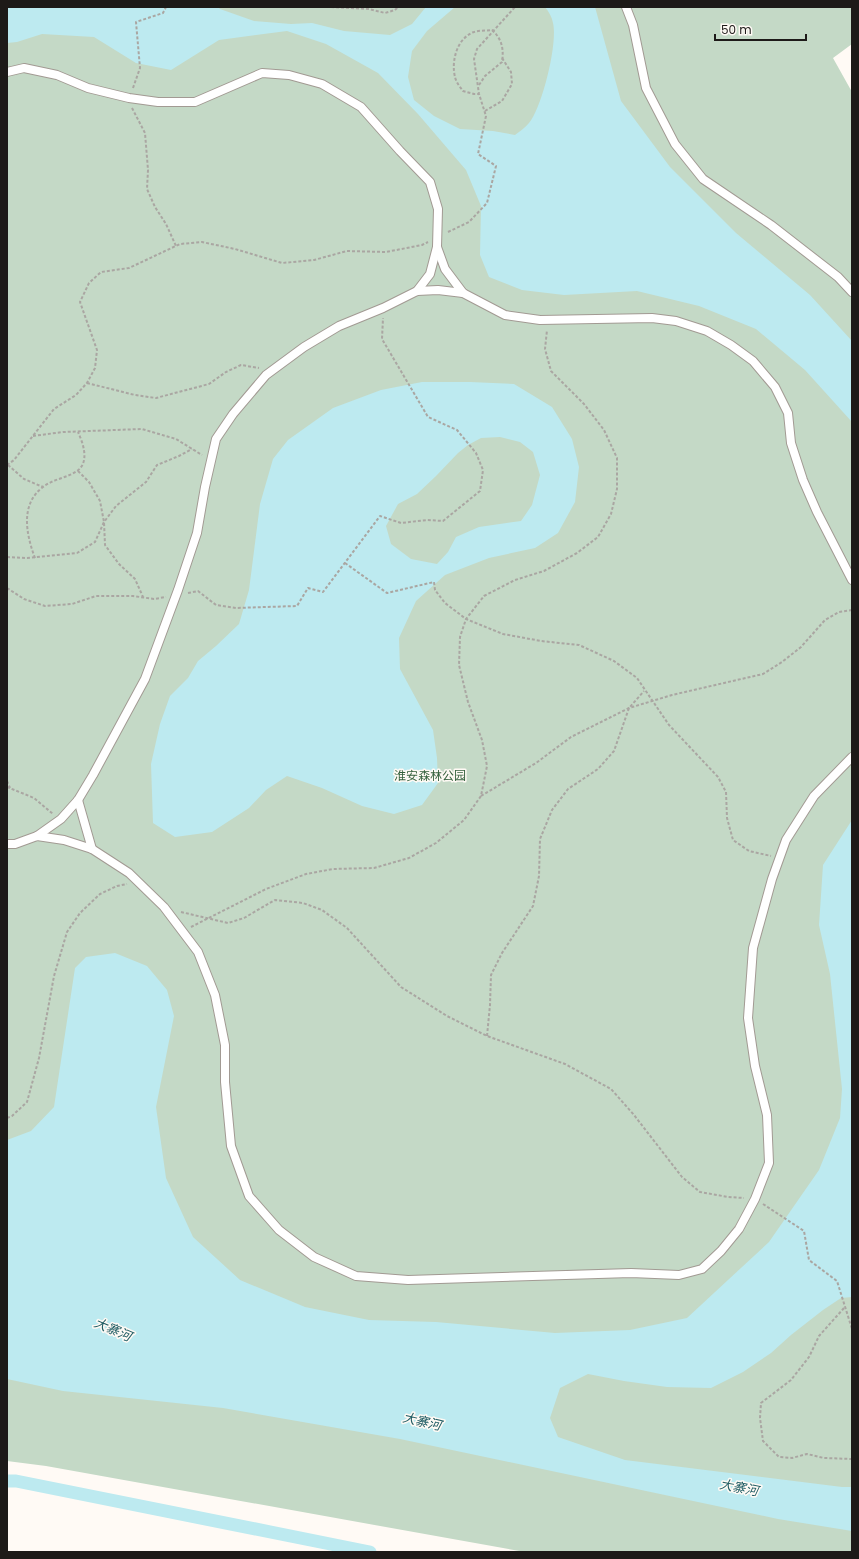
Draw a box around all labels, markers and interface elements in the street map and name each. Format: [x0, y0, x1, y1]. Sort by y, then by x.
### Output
scale bar [715, 16, 806, 42]
text: 50 m [721, 21, 752, 38]
park label: 淮安森林公园 [394, 767, 466, 784]
water label: 大寨河 [91, 1313, 137, 1347]
water label: 大寨河 [401, 1408, 446, 1436]
water label: 大寨河 [718, 1474, 763, 1501]

